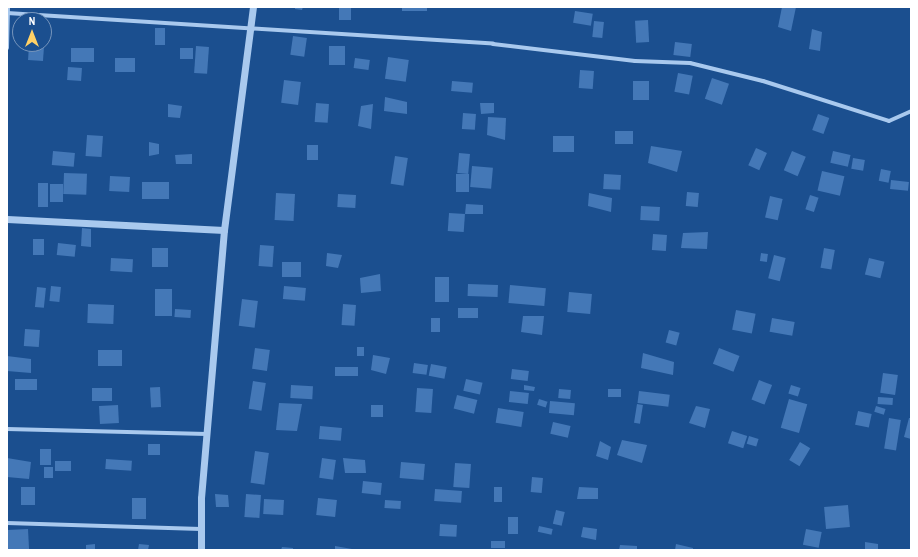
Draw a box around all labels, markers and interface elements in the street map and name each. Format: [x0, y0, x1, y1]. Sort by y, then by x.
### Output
north arrow [12, 12, 52, 52]
text: N [29, 14, 35, 28]

